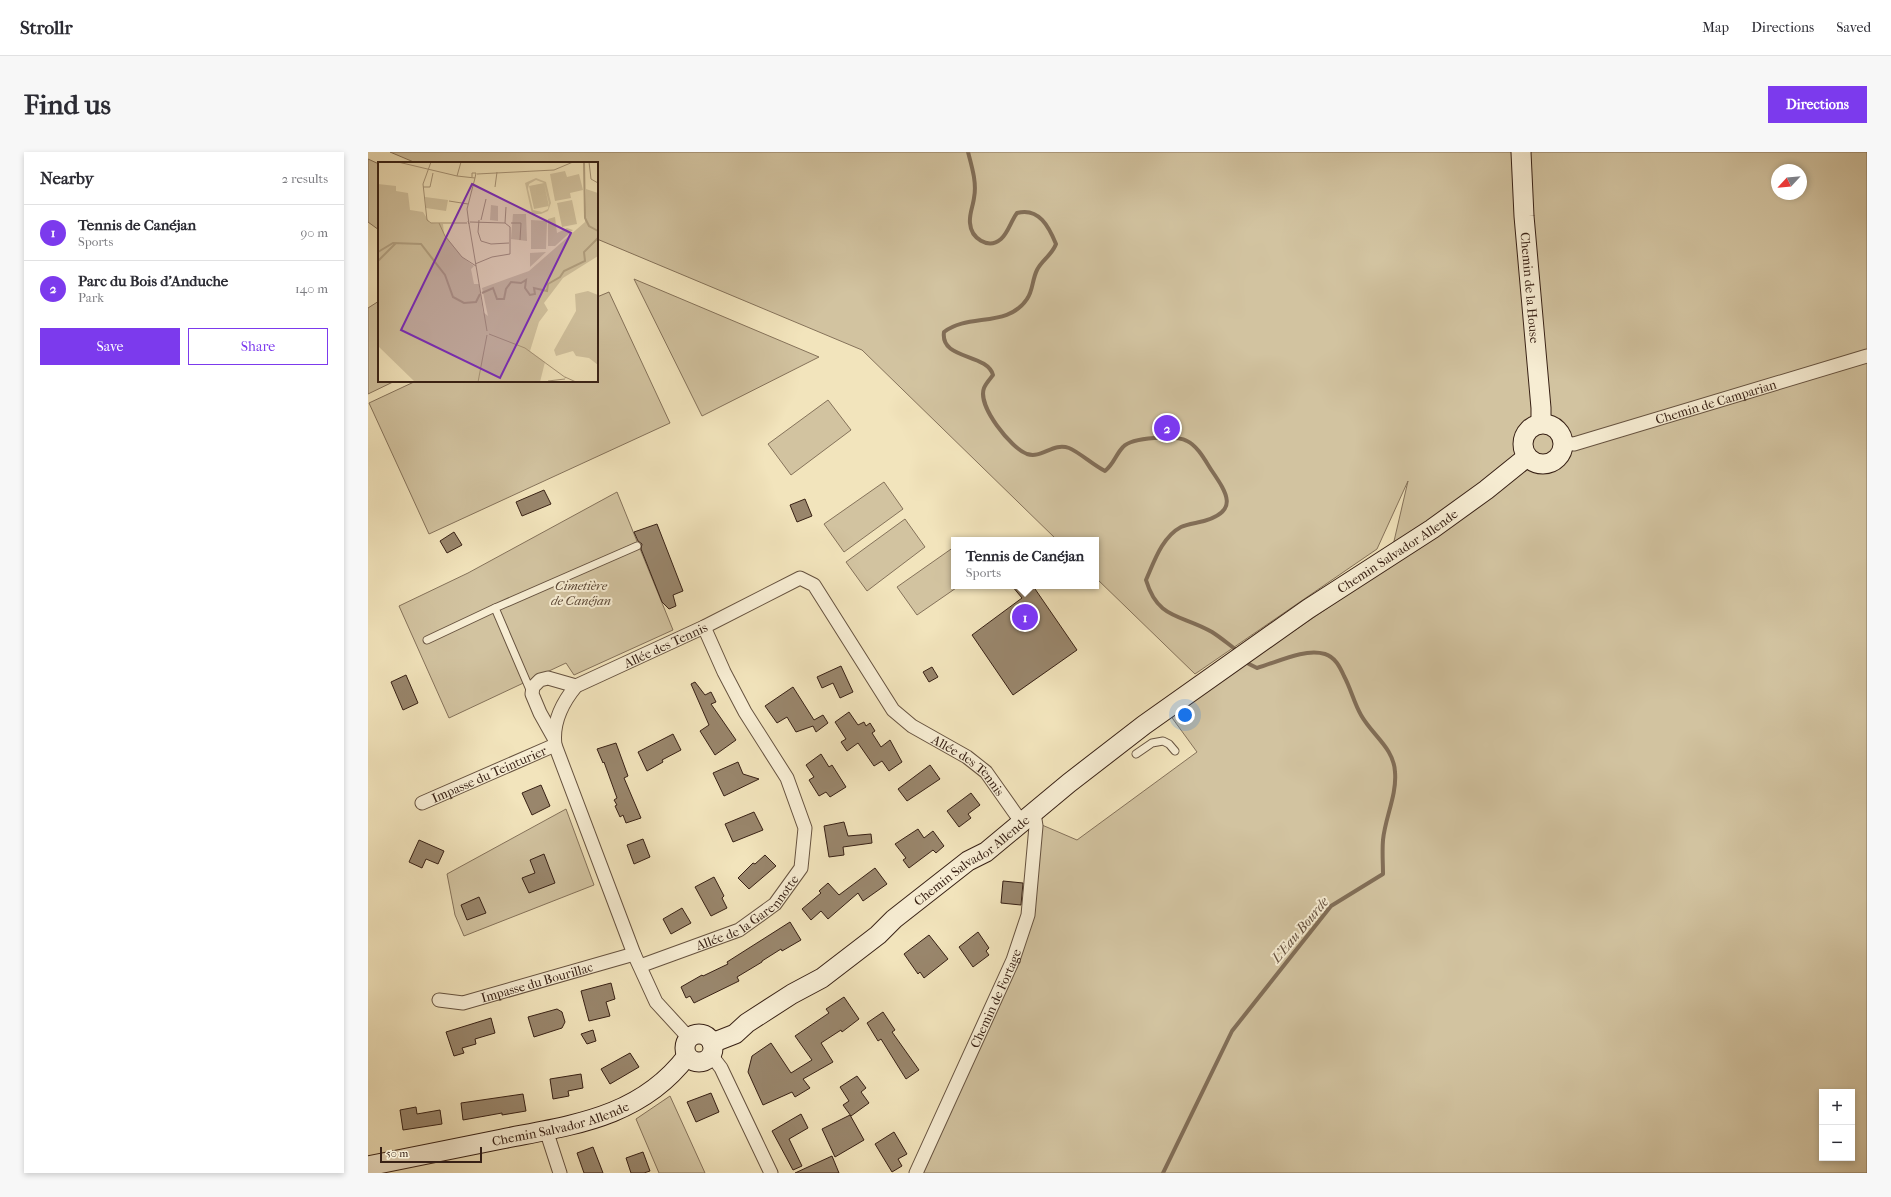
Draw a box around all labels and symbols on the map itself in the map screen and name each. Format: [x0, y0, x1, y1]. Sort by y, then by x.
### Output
inset map [378, 162, 598, 382]
north arrow [1771, 164, 1807, 200]
street label: Chemin de la House [1518, 232, 1543, 344]
street label: Chemin de Camparian [1653, 376, 1778, 427]
pin: 2 [1154, 413, 1180, 443]
street label: Chemin Salvador Allende [1334, 505, 1461, 596]
park label: Cimetière de Canéjan [551, 578, 611, 608]
pin: 1 [1012, 602, 1038, 632]
street label: Allée des Tennis [620, 619, 710, 671]
your location [1175, 705, 1195, 725]
street label: Allée des Tennis [929, 731, 1008, 799]
street label: Impasse du Teinturier [429, 742, 549, 805]
street label: Chemin Salvador Allende [910, 812, 1032, 908]
street label: Allée de la Garennotte [693, 871, 802, 953]
water label: L'Eau Bourde [1267, 894, 1333, 967]
street label: Chemin de Fortage [967, 946, 1024, 1050]
street label: Impasse du Bourillac [479, 959, 595, 1005]
street label: Chemin Salvador Allende [490, 1098, 632, 1148]
scale bar [380, 1145, 482, 1164]

